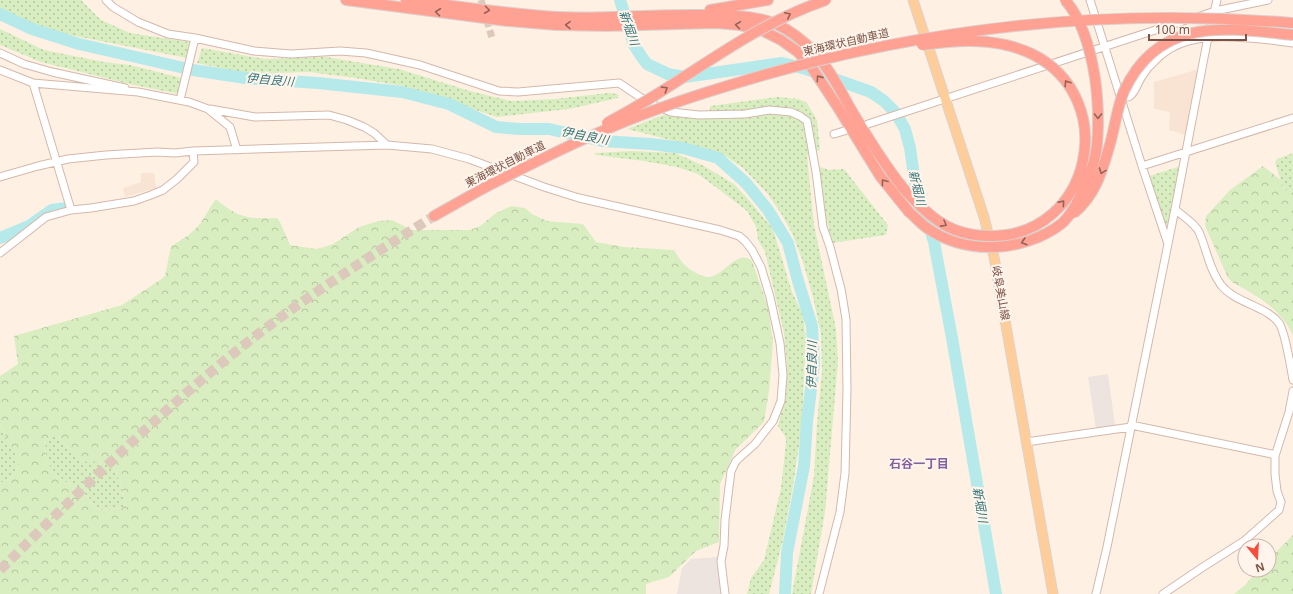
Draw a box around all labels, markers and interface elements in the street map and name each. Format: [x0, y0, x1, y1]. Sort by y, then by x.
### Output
one-way arrow [484, 5, 490, 14]
one-way arrow [435, 8, 441, 17]
water label: 新堀川 [616, 8, 644, 50]
one-way arrow [784, 12, 791, 20]
scale bar [1149, 16, 1246, 42]
one-way arrow [565, 21, 571, 29]
one-way arrow [735, 21, 741, 30]
text: 100 m [1155, 21, 1190, 38]
street label: 東海環状自動車道 [801, 24, 890, 59]
water label: 伊自良川 [245, 69, 297, 90]
one-way arrow [817, 76, 824, 83]
one-way arrow [1065, 81, 1072, 88]
one-way arrow [661, 87, 668, 94]
one-way arrow [1094, 113, 1102, 119]
water label: 伊自良川 [560, 123, 612, 149]
street label: 東海環状自動車道 [462, 137, 547, 190]
one-way arrow [1099, 167, 1107, 174]
water label: 新堀川 [905, 168, 931, 209]
one-way arrow [882, 179, 889, 186]
one-way arrow [1057, 201, 1064, 208]
one-way arrow [940, 219, 947, 226]
one-way arrow [1020, 237, 1027, 246]
street label: 岐阜美山線 [989, 265, 1014, 321]
water label: 伊自良川 [803, 339, 820, 389]
district label: 石谷一丁目 [889, 455, 949, 472]
water label: 新堀川 [969, 486, 992, 526]
north arrow [1237, 538, 1277, 578]
text: N [1254, 559, 1267, 577]

